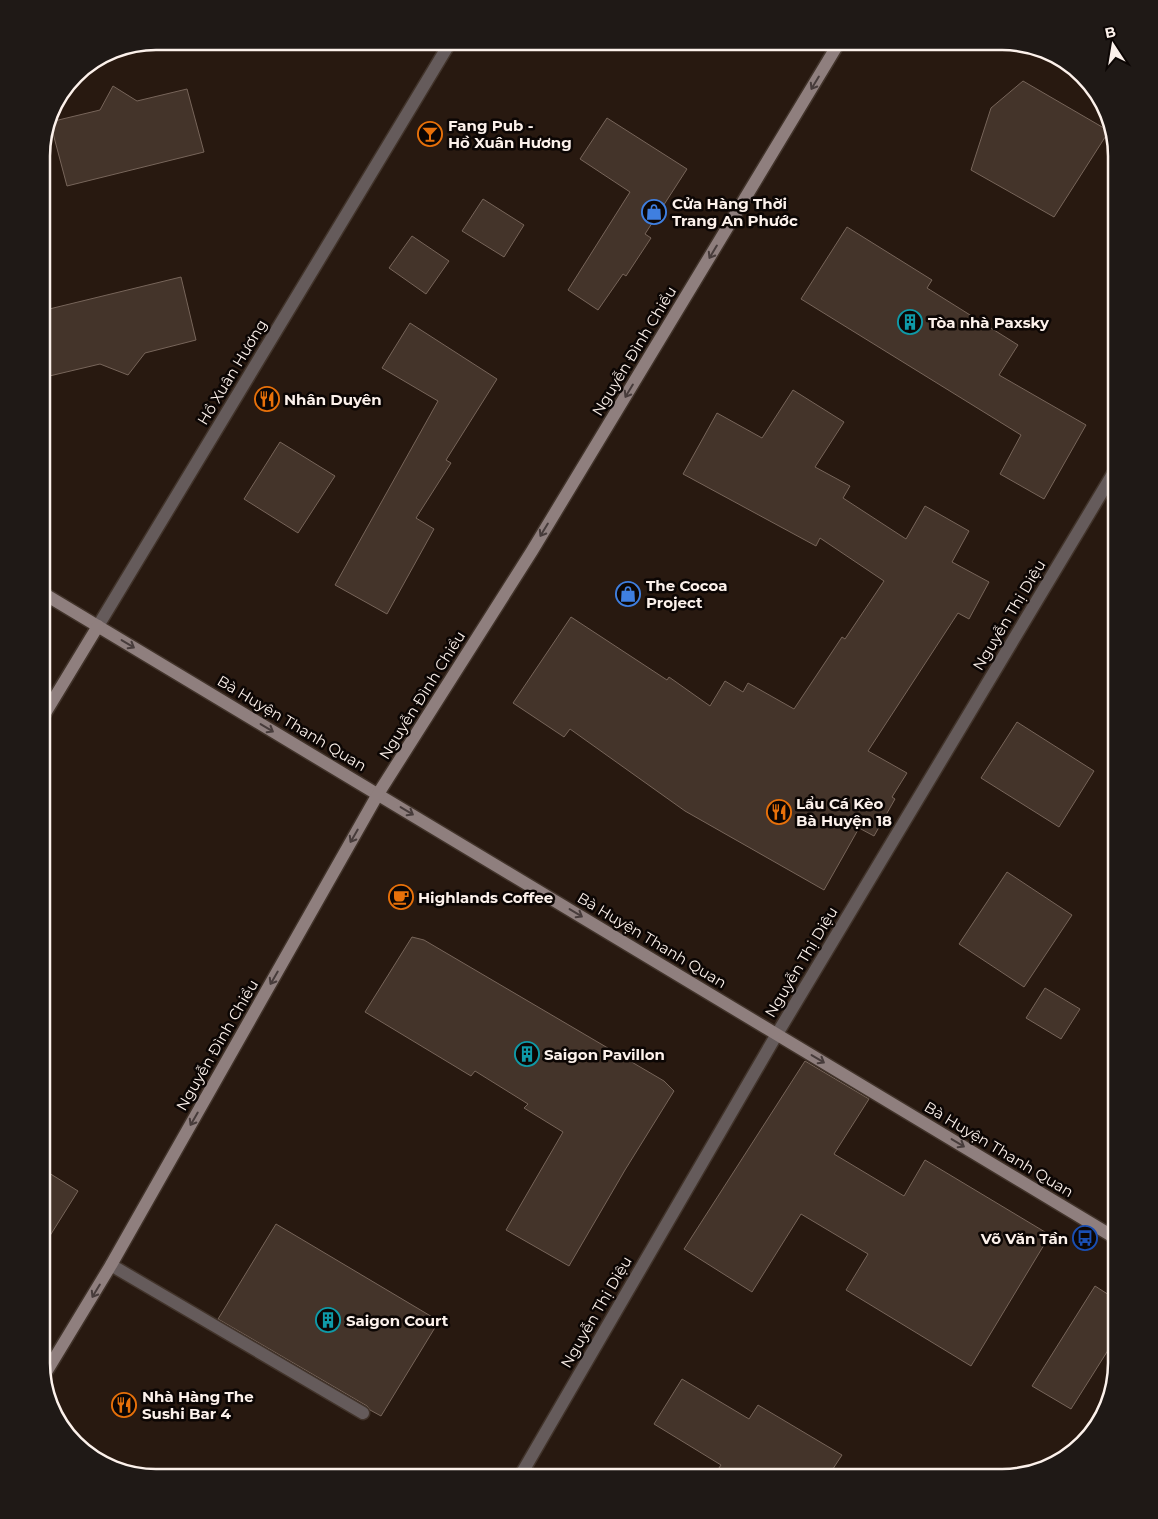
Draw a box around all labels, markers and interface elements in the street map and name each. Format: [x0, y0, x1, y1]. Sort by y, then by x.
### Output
north arrow [1088, 20, 1138, 70]
text: B [1103, 22, 1118, 42]
one-way arrow [809, 76, 819, 90]
place label: Fang Pub - Hồ Xuân Hương [448, 116, 572, 152]
bar icon: Fang Pub - Hồ Xuân Hương [417, 121, 443, 147]
place label: Cửa Hàng Thời Trang An Phước [672, 194, 798, 230]
shop icon: Cửa Hàng Thời Trang An Phước [641, 199, 667, 225]
one-way arrow [707, 245, 717, 259]
street label: Nguyễn Đình Chiểu [588, 283, 680, 419]
building icon: Tòa nhà Paxsky [897, 309, 923, 335]
place label: Tòa nhà Paxsky [928, 313, 1050, 332]
street label: Hồ Xuân Hương [193, 316, 271, 428]
one-way arrow [623, 384, 633, 398]
restaurant icon: Nhân Duyên [254, 386, 280, 412]
place label: Nhân Duyên [284, 390, 382, 409]
one-way arrow [539, 523, 549, 537]
street label: Nguyễn Thị Diệu [968, 556, 1050, 674]
place label: The Cocoa Project [646, 576, 728, 612]
shop icon: The Cocoa Project [615, 581, 641, 607]
street label: Nguyễn Đình Chiểu [375, 627, 469, 763]
one-way arrow [121, 639, 135, 649]
street label: Bà Huyện Thanh Quan [214, 671, 370, 775]
one-way arrow [260, 723, 274, 733]
place label: Lẩu Cá Kèo Bà Huyện 18 [796, 794, 892, 830]
restaurant icon: Lẩu Cá Kèo Bà Huyện 18 [766, 799, 792, 825]
one-way arrow [399, 807, 413, 817]
one-way arrow [349, 829, 359, 844]
cafe icon: Highlands Coffee [388, 884, 414, 910]
place label: Highlands Coffee [418, 888, 553, 907]
street label: Bà Huyện Thanh Quan [574, 888, 730, 992]
street label: Nguyễn Thị Diệu [760, 903, 842, 1021]
one-way arrow [568, 909, 582, 919]
one-way arrow [269, 970, 279, 985]
street label: Nguyễn Đình Chiểu [172, 976, 262, 1114]
building icon: Saigon Pavillon [514, 1041, 540, 1067]
place label: Saigon Pavillon [544, 1045, 665, 1064]
one-way arrow [811, 1055, 825, 1065]
street label: Bà Huyện Thanh Quan [921, 1097, 1077, 1201]
one-way arrow [189, 1112, 199, 1127]
one-way arrow [950, 1138, 964, 1148]
bus stop icon: Võ Văn Tần [1072, 1225, 1098, 1251]
place label: Võ Văn Tần [980, 1229, 1068, 1248]
street label: Nguyễn Thị Diệu [556, 1253, 636, 1371]
one-way arrow [90, 1283, 100, 1297]
building icon: Saigon Court [315, 1307, 341, 1333]
place label: Saigon Court [346, 1311, 449, 1330]
place label: Nhà Hàng The Sushi Bar 4 [142, 1387, 254, 1423]
restaurant icon: Nhà Hàng The Sushi Bar 4 [111, 1392, 137, 1418]

